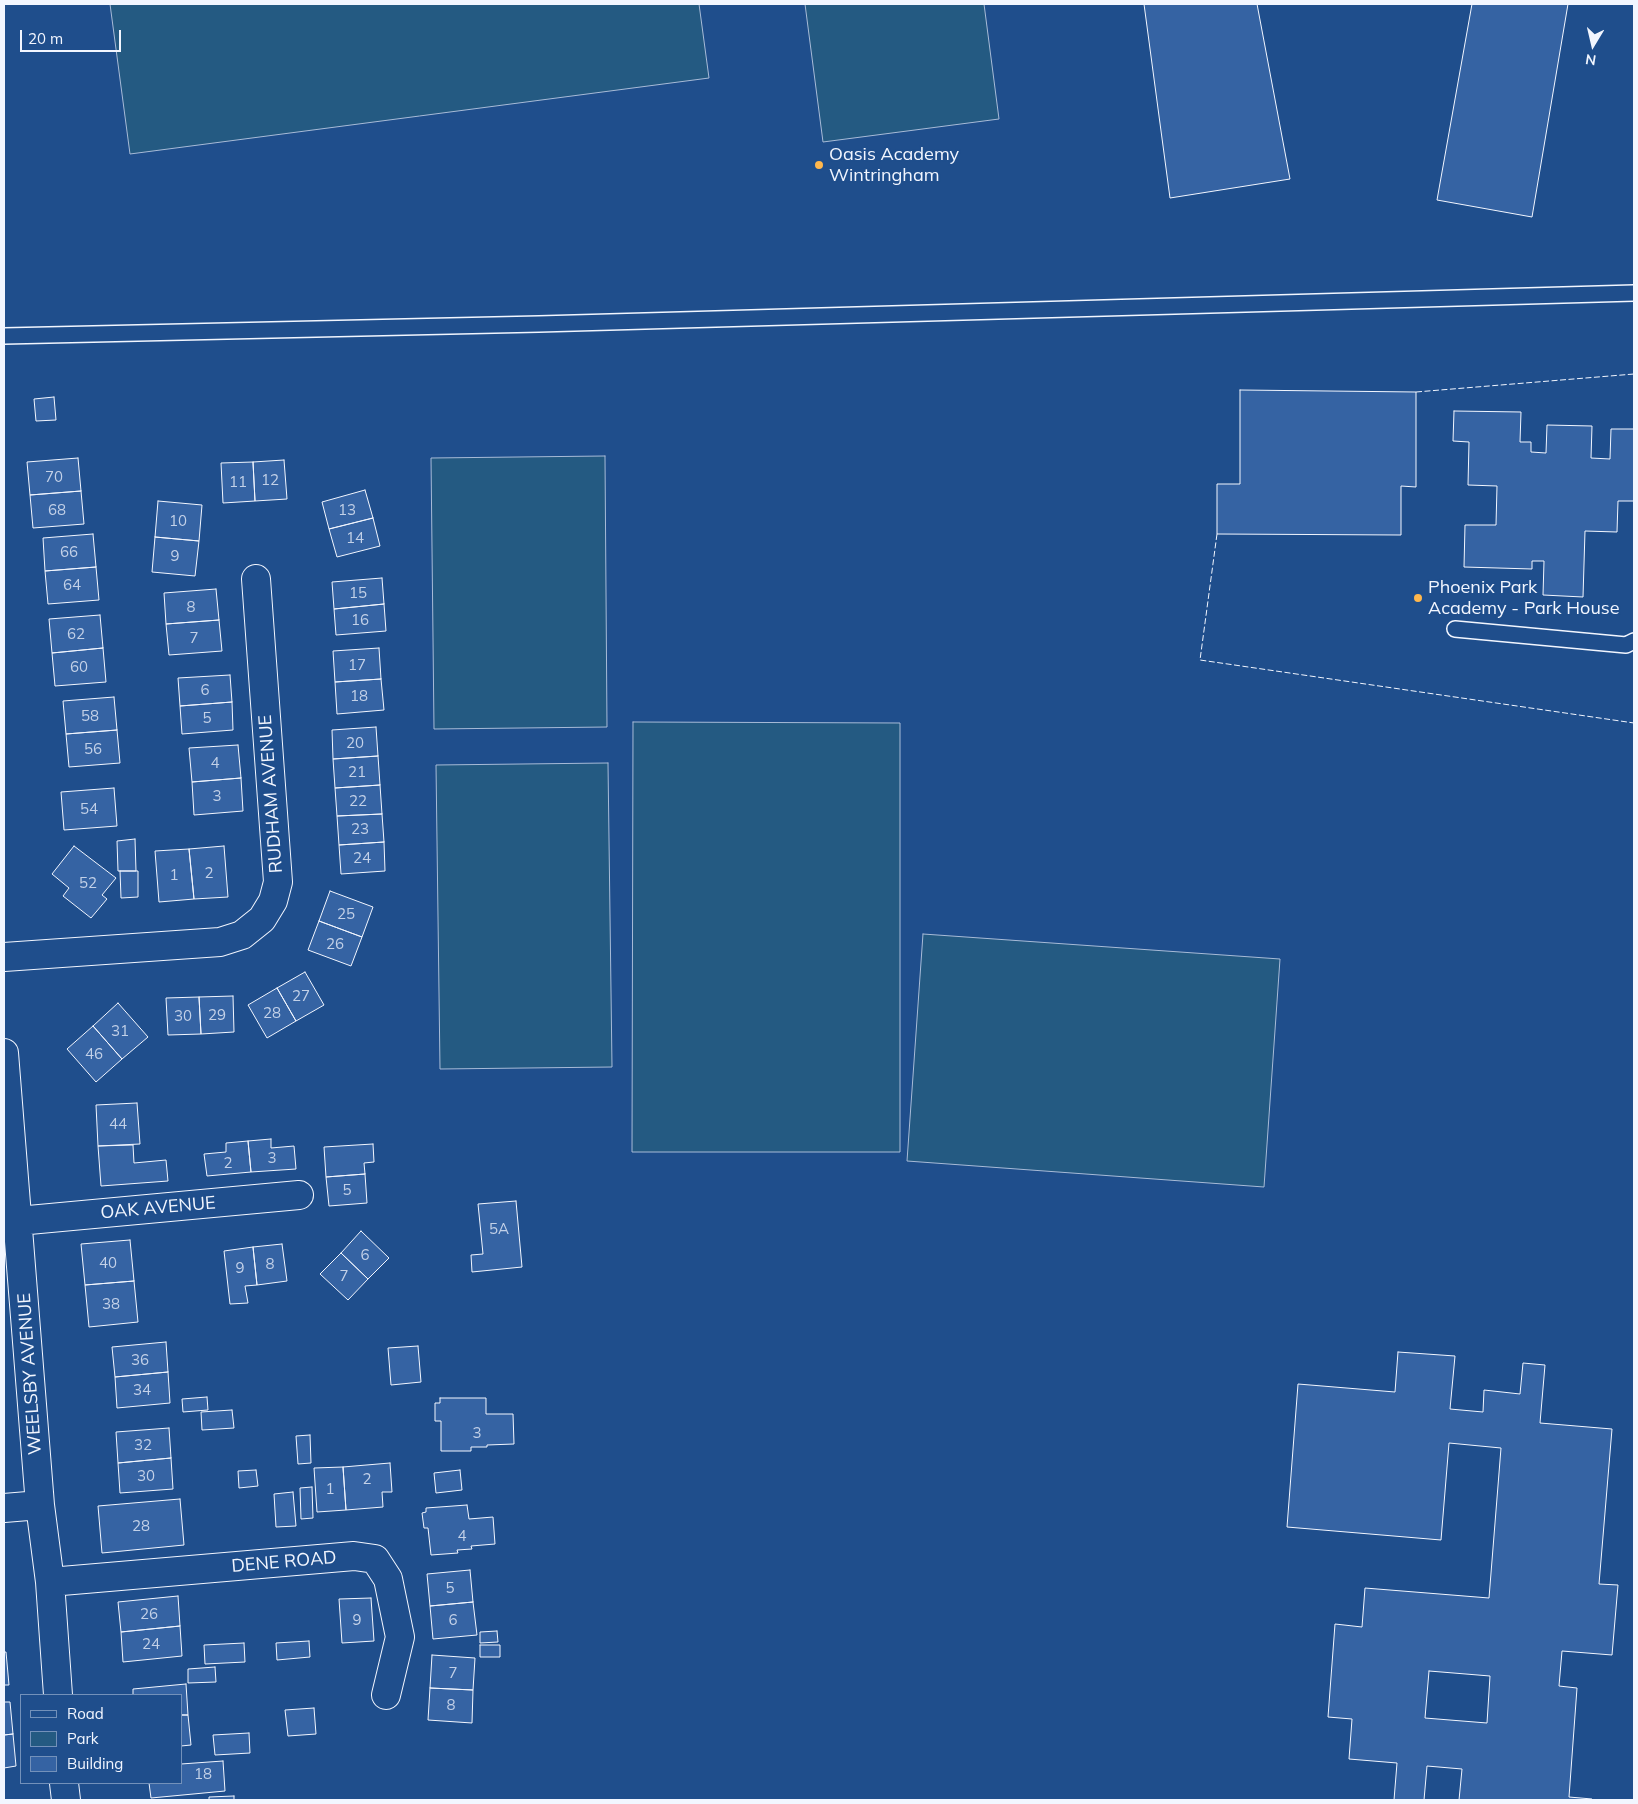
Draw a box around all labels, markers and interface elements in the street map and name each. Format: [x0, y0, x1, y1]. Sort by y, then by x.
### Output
scale bar [22, 20, 124, 52]
north arrow [1568, 20, 1618, 70]
text: 20 m [28, 29, 63, 48]
text: N [1584, 50, 1597, 70]
place label: Oasis Academy Wintringham [829, 144, 959, 186]
marker: Oasis Academy Wintringham [813, 159, 825, 171]
house number: 70 [45, 468, 63, 486]
house number: 12 [261, 471, 279, 489]
house number: 11 [229, 473, 247, 491]
house number: 68 [48, 501, 66, 519]
house number: 13 [338, 501, 356, 519]
house number: 10 [169, 512, 187, 530]
house number: 14 [346, 529, 364, 547]
house number: 66 [60, 543, 78, 561]
house number: 9 [171, 547, 179, 565]
house number: 64 [63, 576, 81, 594]
place label: Phoenix Park Academy - Park House [1428, 577, 1619, 620]
house number: 15 [349, 584, 367, 602]
marker: Phoenix Park Academy - Park House [1412, 592, 1424, 604]
house number: 8 [187, 598, 195, 616]
house number: 16 [351, 611, 369, 629]
house number: 62 [67, 625, 85, 643]
house number: 7 [190, 629, 198, 647]
house number: 17 [348, 656, 366, 674]
house number: 60 [70, 658, 88, 676]
house number: 6 [201, 681, 209, 699]
house number: 18 [350, 687, 368, 705]
house number: 58 [81, 707, 99, 725]
house number: 5 [203, 709, 211, 727]
street label: RUDHAM AVENUE [255, 714, 287, 874]
house number: 20 [346, 734, 364, 752]
house number: 56 [84, 740, 102, 758]
house number: 4 [211, 754, 219, 772]
house number: 21 [348, 763, 366, 781]
house number: 3 [213, 787, 221, 805]
house number: 22 [349, 792, 367, 810]
house number: 54 [80, 800, 98, 818]
house number: 23 [351, 820, 369, 838]
house number: 24 [353, 849, 371, 867]
house number: 2 [205, 864, 213, 882]
house number: 1 [170, 866, 178, 884]
house number: 52 [79, 874, 97, 892]
house number: 25 [337, 905, 355, 923]
house number: 26 [326, 935, 344, 953]
house number: 27 [292, 987, 310, 1005]
house number: 28 [263, 1004, 281, 1022]
house number: 29 [208, 1006, 226, 1024]
house number: 30 [174, 1007, 192, 1025]
house number: 31 [111, 1022, 129, 1040]
house number: 46 [85, 1045, 103, 1063]
house number: 44 [109, 1115, 127, 1133]
house number: 3 [268, 1149, 276, 1167]
house number: 2 [224, 1154, 232, 1172]
house number: 5 [343, 1181, 351, 1199]
street label: OAK AVENUE [99, 1192, 217, 1224]
house number: 5A [489, 1220, 509, 1238]
house number: 6 [361, 1246, 369, 1264]
house number: 40 [99, 1254, 117, 1272]
house number: 8 [266, 1255, 274, 1273]
house number: 9 [236, 1259, 244, 1277]
house number: 7 [340, 1267, 348, 1285]
street label: WEELSBY AVENUE [14, 1292, 46, 1456]
house number: 38 [102, 1295, 120, 1313]
house number: 36 [131, 1351, 149, 1369]
house number: 34 [133, 1381, 151, 1399]
house number: 3 [473, 1424, 481, 1442]
house number: 32 [134, 1436, 152, 1454]
house number: 30 [137, 1467, 155, 1485]
house number: 2 [363, 1470, 371, 1488]
house number: 1 [326, 1480, 334, 1498]
house number: 28 [132, 1517, 150, 1535]
house number: 4 [458, 1527, 466, 1545]
street label: DENE ROAD [231, 1547, 337, 1577]
house number: 5 [446, 1579, 454, 1597]
house number: 26 [140, 1605, 158, 1623]
house number: 9 [353, 1611, 361, 1629]
house number: 6 [449, 1611, 457, 1629]
house number: 24 [142, 1635, 160, 1653]
house number: 7 [449, 1664, 457, 1682]
legend [20, 1694, 182, 1784]
house number: 8 [447, 1696, 455, 1714]
text: Road [67, 1704, 104, 1723]
text: Park [67, 1729, 99, 1748]
text: Building [67, 1754, 123, 1773]
house number: 18 [194, 1765, 212, 1783]

